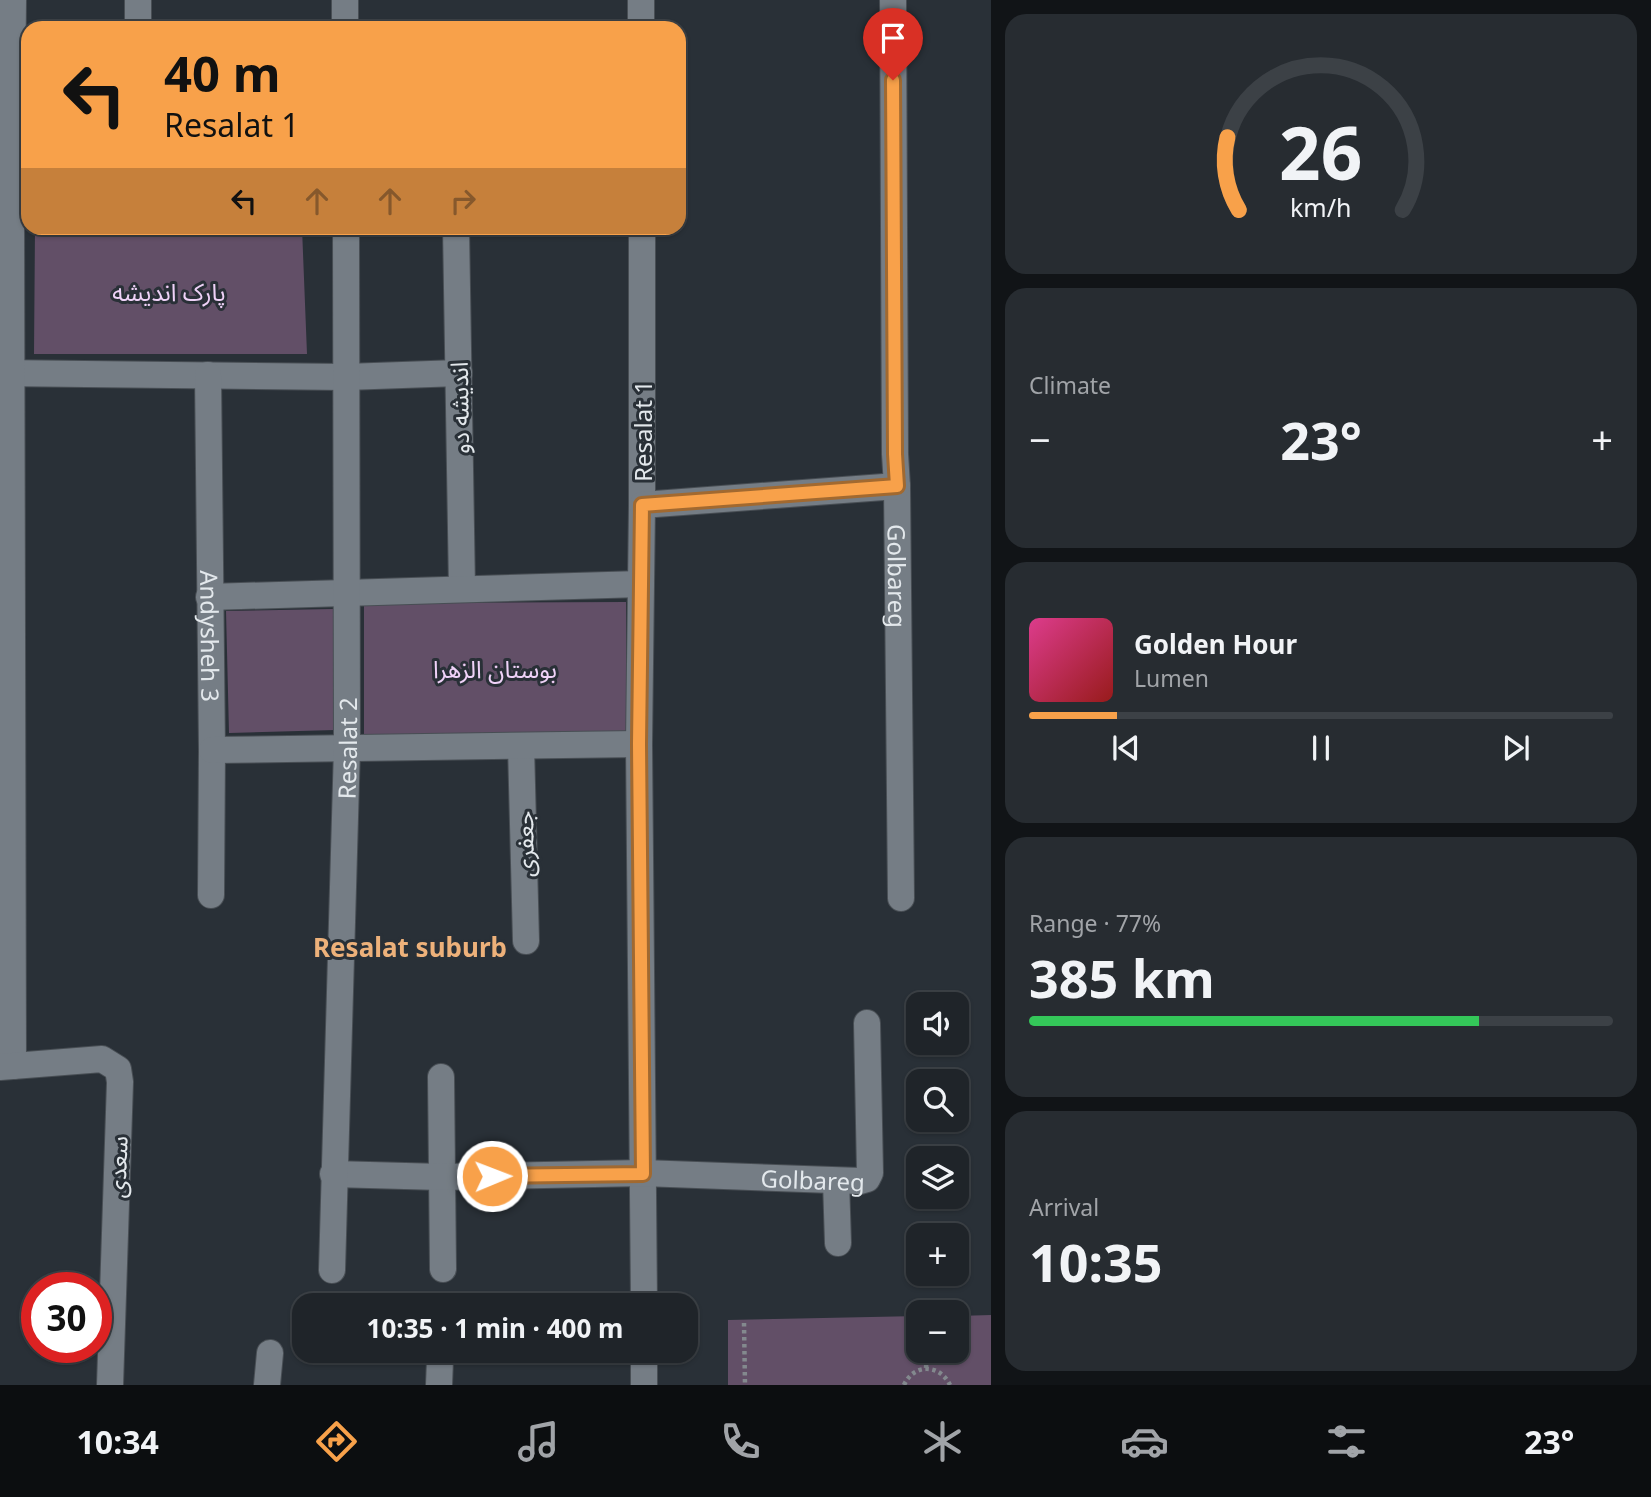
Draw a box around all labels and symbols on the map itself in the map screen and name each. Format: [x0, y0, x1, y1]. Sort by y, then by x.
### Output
pin [863, 8, 923, 80]
park label: پارک اندیشه [112, 275, 226, 308]
street label: اندیشه دو [442, 361, 476, 455]
street label: Resalat 1 [626, 380, 659, 482]
street label: Golbareg [881, 524, 915, 628]
street label: Andysheh 3 [194, 570, 228, 702]
park label: بوستان الزهرا [433, 652, 557, 685]
street label: Resalat 2 [329, 697, 364, 800]
street label: جعفری [507, 811, 541, 877]
district label: Resalat suburb [313, 929, 507, 965]
street label: سعدی [99, 1135, 135, 1199]
position arrow [455, 1139, 529, 1213]
street label: Golbareg [760, 1161, 865, 1198]
speed limit sign: 30 [21, 1272, 112, 1363]

